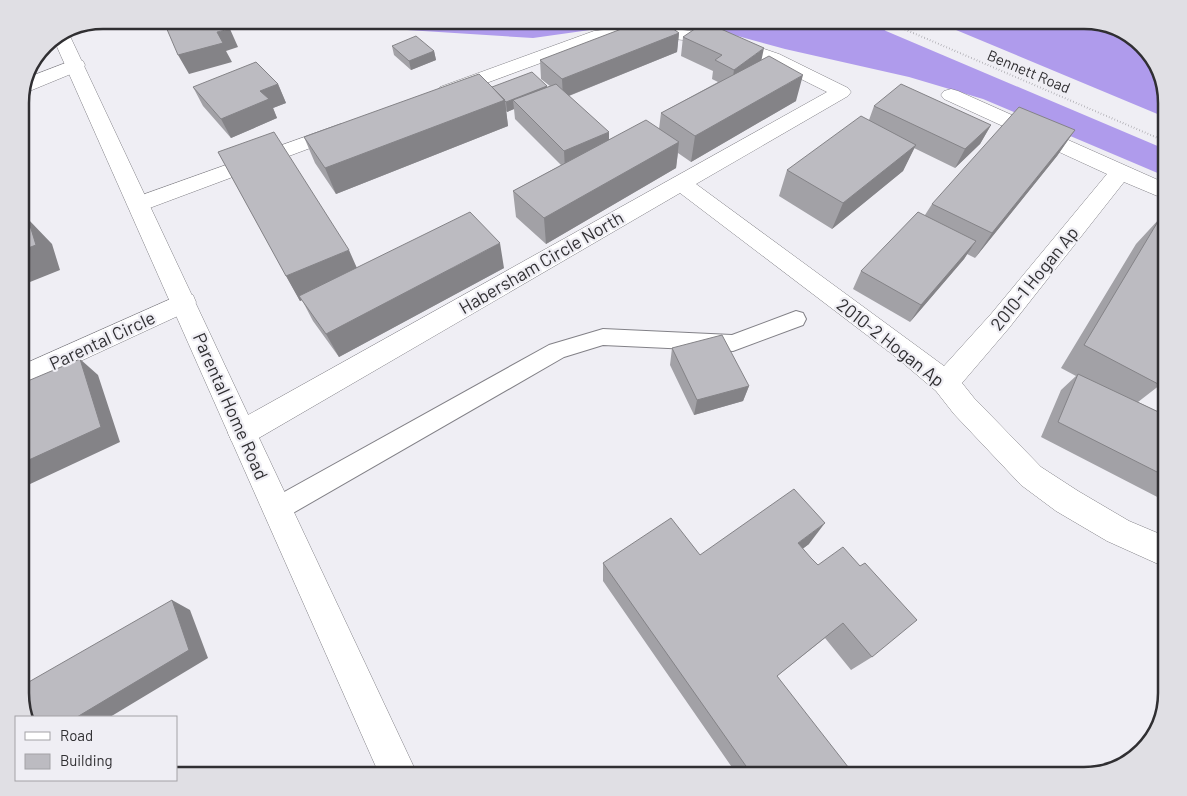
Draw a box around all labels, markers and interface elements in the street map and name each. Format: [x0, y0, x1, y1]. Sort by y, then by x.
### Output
street label: Bennett Road [985, 45, 1073, 97]
street label: Habersham Circle North [455, 206, 627, 318]
street label: 2010-1 Hogan Ap [985, 222, 1083, 334]
street label: 2010-2 Hogan Ap [833, 293, 949, 391]
street label: Parental Circle [46, 306, 158, 374]
street label: Parental Home Road [189, 329, 273, 483]
legend [15, 716, 178, 781]
text: Road [60, 726, 93, 744]
text: Building [60, 751, 113, 769]

